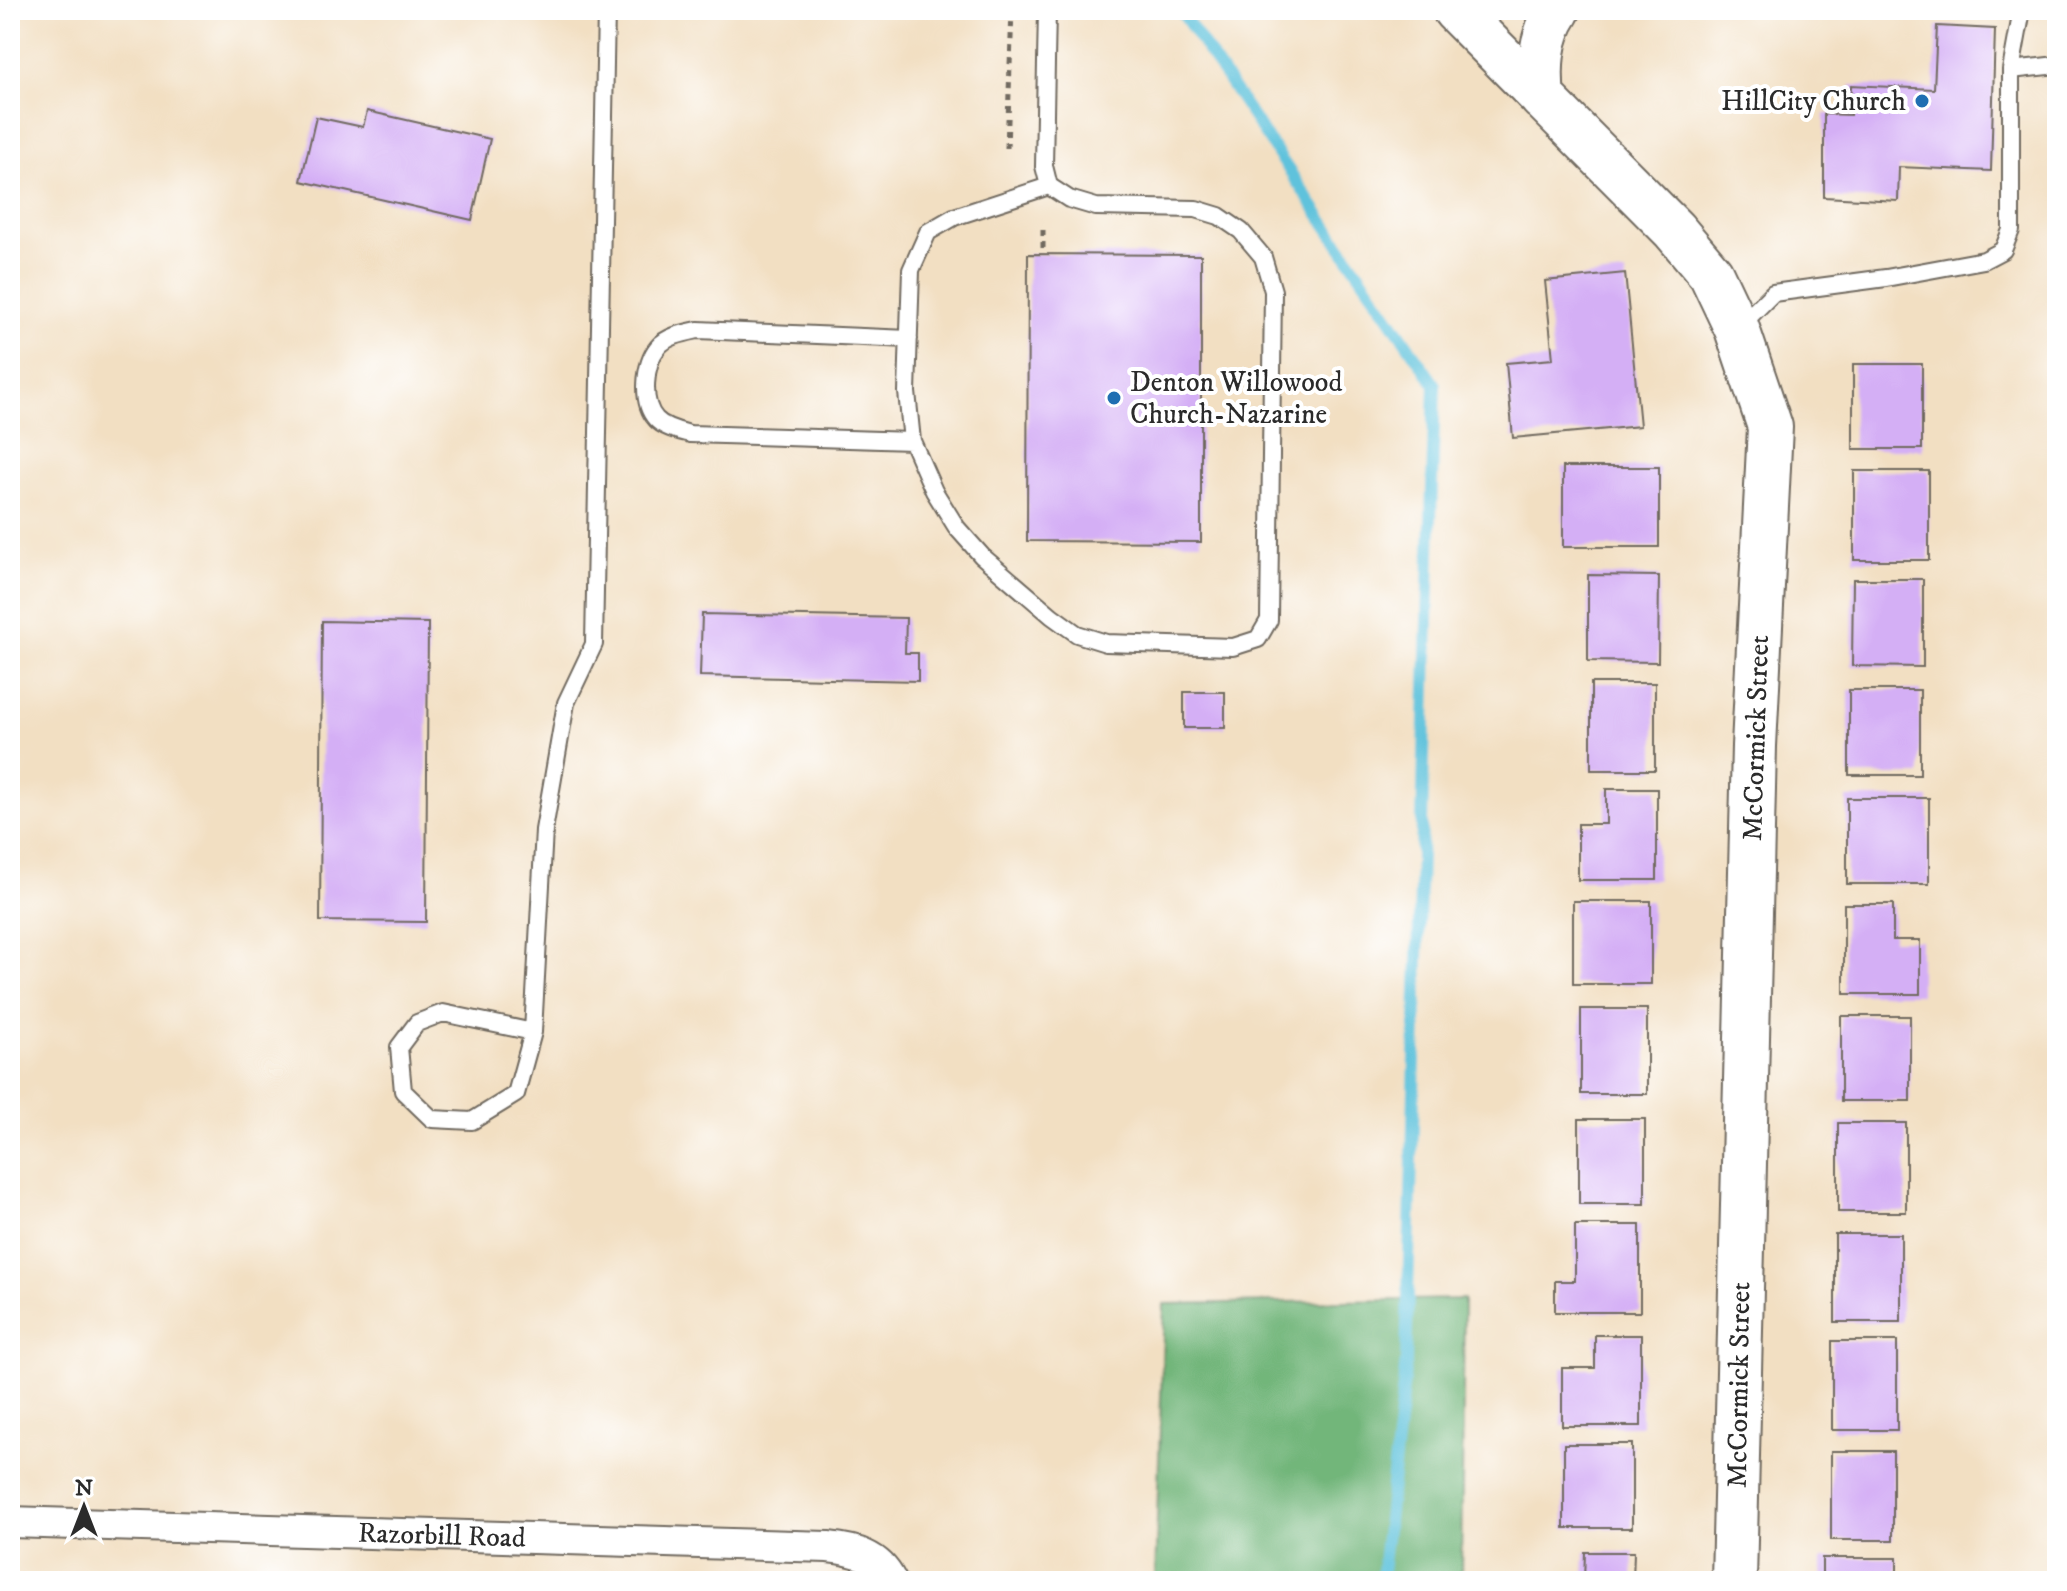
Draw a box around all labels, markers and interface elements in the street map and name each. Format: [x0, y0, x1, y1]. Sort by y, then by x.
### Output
place label: HillCity Church [1721, 84, 1906, 119]
marker: HillCity Church [1913, 92, 1931, 110]
place label: Denton Willowood Church-Nazarine [1130, 365, 1342, 432]
marker: Denton Willowood Church-Nazarine [1105, 389, 1123, 407]
street label: McCormick Street [1735, 634, 1777, 842]
street label: McCormick Street [1720, 1282, 1758, 1488]
north arrow [44, 1467, 124, 1547]
text: N [75, 1475, 93, 1502]
street label: Razorbill Road [357, 1515, 526, 1555]

